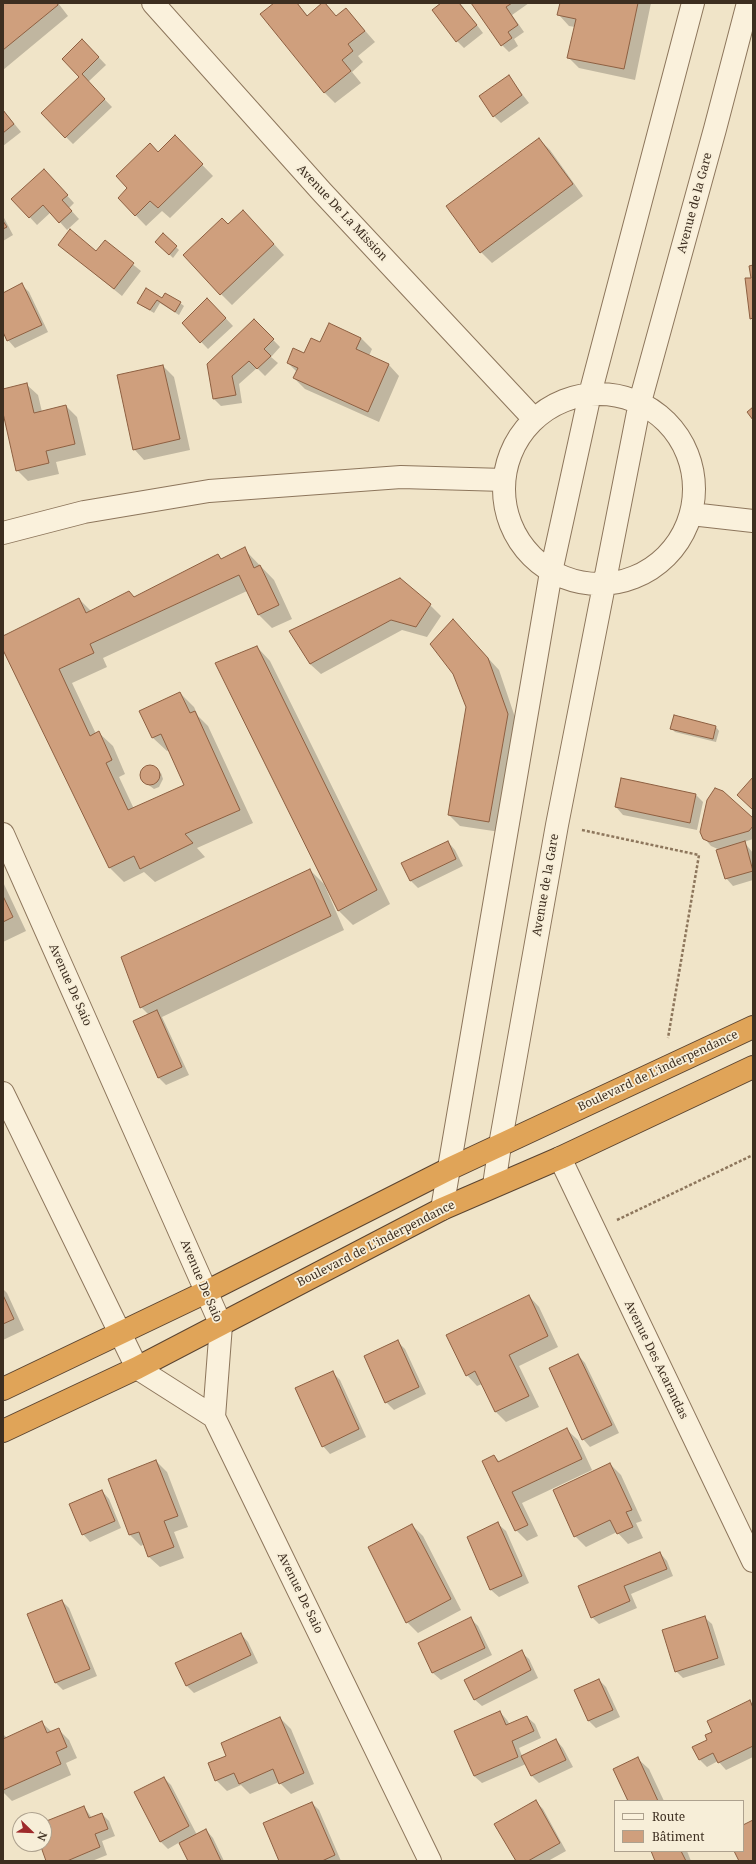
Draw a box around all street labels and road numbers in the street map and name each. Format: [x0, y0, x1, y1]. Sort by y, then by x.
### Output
street label: Avenue de la Gare [675, 151, 715, 255]
street label: Avenue De La Mission [294, 162, 390, 264]
street label: Avenue de la Gare [530, 833, 562, 937]
street label: Avenue De Saio [45, 942, 95, 1028]
street label: Boulevard de L'inderpendance [575, 1027, 741, 1115]
street label: Boulevard de L'inderpendance [295, 1198, 457, 1290]
street label: Avenue De Saio [177, 1238, 225, 1324]
street label: Avenue Des Acarandas [621, 1298, 691, 1422]
street label: Avenue De Saio [274, 1550, 326, 1636]

